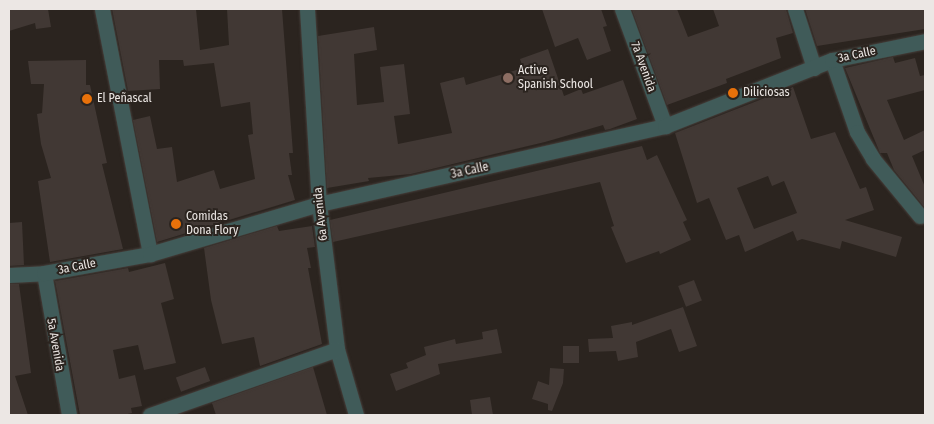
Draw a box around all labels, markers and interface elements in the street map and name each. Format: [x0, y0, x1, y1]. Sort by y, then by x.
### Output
street label: 7a Avenida [627, 40, 659, 94]
street label: 3a Calle [837, 44, 877, 66]
place label: Active Spanish School [518, 64, 593, 92]
marker: Active Spanish School [502, 72, 514, 84]
place label: Diliciosas [743, 86, 790, 100]
marker: Diliciosas [727, 87, 739, 99]
place label: El Peñascal [97, 92, 152, 106]
marker: El Peñascal [81, 93, 93, 105]
street label: 3a Calle [450, 160, 490, 182]
street label: 6a Avenida [311, 186, 331, 242]
place label: Comidas Dona Flory [186, 210, 238, 238]
marker: Comidas Dona Flory [170, 218, 182, 230]
street label: 3a Calle [57, 256, 97, 278]
street label: 5a Avenida [43, 317, 67, 373]

